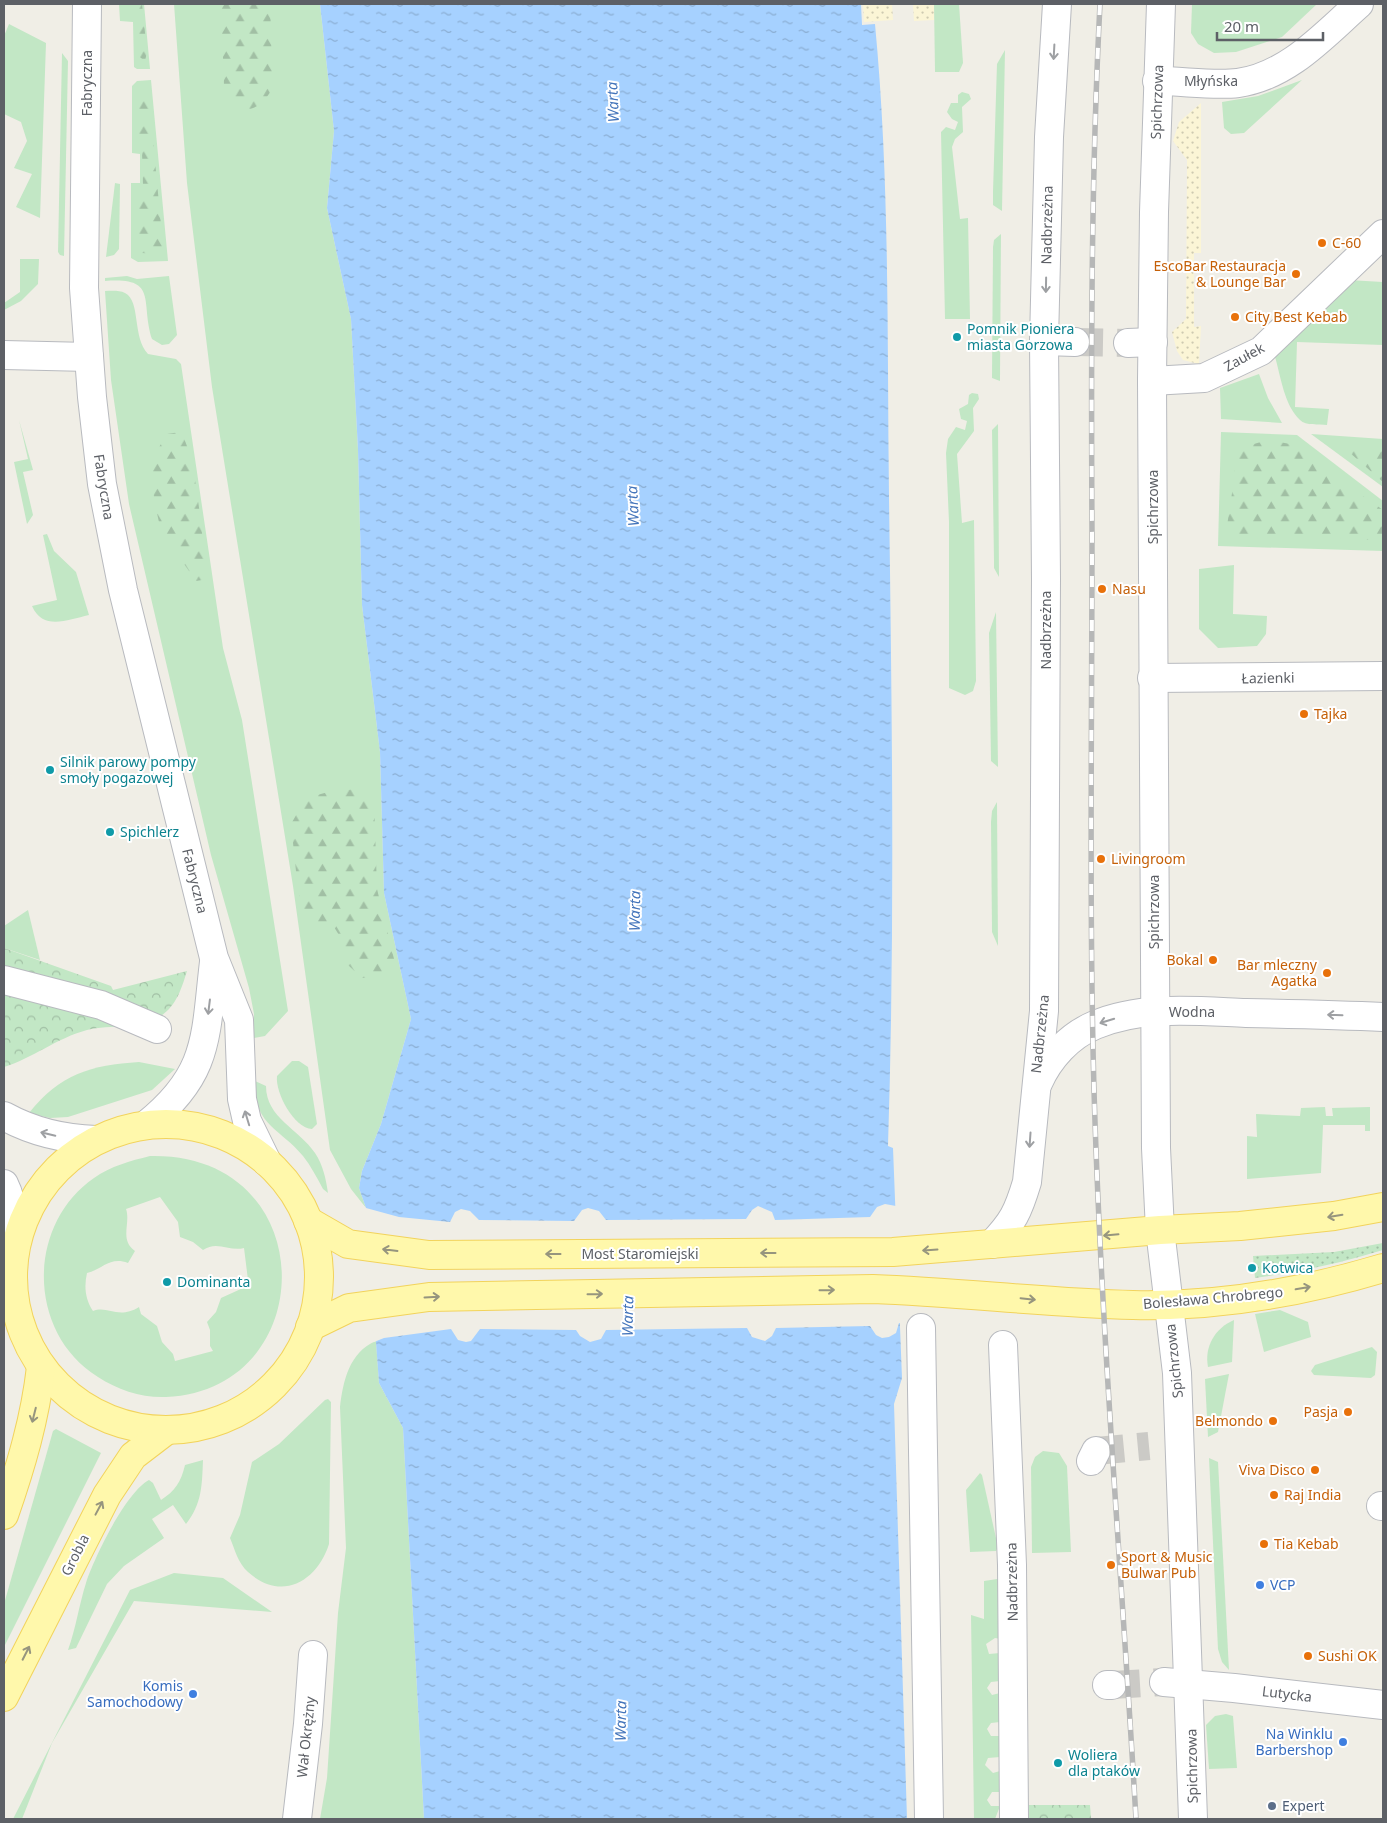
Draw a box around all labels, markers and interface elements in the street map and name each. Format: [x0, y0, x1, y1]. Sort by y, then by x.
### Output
scale bar [1217, 10, 1323, 42]
text: 20 m [1224, 16, 1259, 36]
one-way arrow [1050, 44, 1059, 60]
street label: Fabryczna [77, 50, 96, 116]
street label: Spichrzowa [1146, 64, 1167, 140]
street label: Młyńska [1184, 71, 1238, 90]
water label: Warta [601, 81, 623, 123]
street label: Nadbrzeżna [1036, 185, 1057, 265]
place label: C-60 [1332, 233, 1361, 252]
marker: C-60 [1316, 237, 1328, 249]
place label: EscoBar Restauracja & Lounge Bar [1154, 256, 1286, 291]
marker: EscoBar Restauracja & Lounge Bar [1290, 268, 1302, 280]
one-way arrow [1041, 276, 1050, 292]
place label: City Best Kebab [1245, 307, 1347, 326]
marker: City Best Kebab [1229, 311, 1241, 323]
place label: Pomnik Pioniera miasta Gorzowa [967, 319, 1074, 354]
marker: Pomnik Pioniera miasta Gorzowa [951, 331, 963, 343]
street label: Zaułek [1220, 337, 1268, 375]
street label: Fabryczna [90, 453, 119, 521]
street label: Spichrzowa [1143, 470, 1162, 544]
water label: Warta [621, 485, 643, 527]
place label: Nasu [1112, 579, 1146, 598]
marker: Nasu [1096, 583, 1108, 595]
street label: Nadbrzeżna [1036, 591, 1055, 669]
street label: Łazienki [1241, 668, 1295, 687]
place label: Tajka [1314, 704, 1347, 723]
marker: Tajka [1298, 708, 1310, 720]
place label: Silnik parowy pompy smoły pogazowej [60, 752, 197, 787]
marker: Silnik parowy pompy smoły pogazowej [44, 764, 56, 776]
place label: Spichlerz [120, 822, 180, 841]
marker: Spichlerz [104, 826, 116, 838]
street label: Fabryczna [178, 846, 213, 915]
place label: Livingroom [1111, 849, 1185, 868]
marker: Livingroom [1095, 853, 1107, 865]
street label: Spichrzowa [1144, 875, 1163, 949]
water label: Warta [624, 890, 644, 931]
place label: Bokal [1166, 950, 1203, 969]
marker: Bokal [1207, 954, 1219, 966]
place label: Bar mleczny Agatka [1237, 955, 1318, 990]
marker: Bar mleczny Agatka [1321, 967, 1333, 979]
street label: Nadbrzeżna [1026, 994, 1053, 1074]
one-way arrow [204, 999, 214, 1015]
street label: Wodna [1169, 1002, 1215, 1021]
one-way arrow [1327, 1010, 1343, 1020]
one-way arrow [1099, 1017, 1115, 1027]
one-way arrow [241, 1110, 251, 1126]
one-way arrow [41, 1129, 57, 1138]
one-way arrow [1026, 1131, 1035, 1147]
one-way arrow [1328, 1211, 1344, 1221]
one-way arrow [1104, 1230, 1120, 1239]
street label: Most Staromiejski [581, 1244, 699, 1263]
one-way arrow [383, 1245, 399, 1255]
one-way arrow [922, 1245, 938, 1255]
one-way arrow [760, 1248, 776, 1258]
one-way arrow [545, 1249, 561, 1259]
place label: Kotwica [1262, 1258, 1313, 1277]
marker: Kotwica [1246, 1262, 1258, 1274]
place label: Dominanta [177, 1272, 250, 1291]
marker: Dominanta [161, 1276, 173, 1288]
street label: Bolesława Chrobrego [1142, 1282, 1284, 1313]
one-way arrow [1295, 1282, 1311, 1292]
one-way arrow [819, 1285, 835, 1295]
one-way arrow [587, 1290, 603, 1299]
one-way arrow [424, 1293, 440, 1302]
one-way arrow [1020, 1294, 1036, 1304]
water label: Warta [617, 1295, 637, 1336]
street label: Spichrzowa [1160, 1323, 1187, 1399]
place label: Pasja [1304, 1402, 1338, 1421]
marker: Pasja [1342, 1406, 1354, 1418]
one-way arrow [29, 1407, 39, 1423]
place label: Belmondo [1195, 1411, 1263, 1430]
marker: Belmondo [1267, 1415, 1279, 1427]
place label: Viva Disco [1239, 1460, 1305, 1479]
marker: Viva Disco [1309, 1464, 1321, 1476]
place label: Raj India [1284, 1485, 1341, 1504]
marker: Raj India [1268, 1489, 1280, 1501]
one-way arrow [95, 1501, 104, 1516]
street label: Grobla [56, 1531, 93, 1579]
place label: Tia Kebab [1274, 1534, 1339, 1553]
marker: Tia Kebab [1258, 1538, 1270, 1550]
street label: Nadbrzeżna [1001, 1542, 1022, 1622]
place label: Sport & Music Bulwar Pub [1121, 1547, 1213, 1582]
marker: Sport & Music Bulwar Pub [1105, 1559, 1117, 1571]
place label: VCP [1270, 1575, 1296, 1594]
marker: VCP [1254, 1579, 1266, 1591]
one-way arrow [22, 1646, 31, 1661]
place label: Sushi OK [1318, 1646, 1377, 1665]
marker: Sushi OK [1302, 1650, 1314, 1662]
place label: Komis Samochodowy [87, 1676, 184, 1711]
street label: Lutycka [1261, 1681, 1313, 1706]
marker: Komis Samochodowy [187, 1688, 199, 1700]
street label: Wał Okrężny [292, 1694, 319, 1779]
water label: Warta [610, 1700, 630, 1741]
place label: Na Winklu Barbershop [1256, 1724, 1333, 1759]
street label: Spichrzowa [1181, 1728, 1202, 1804]
marker: Na Winklu Barbershop [1337, 1736, 1349, 1748]
place label: Woliera dla ptaków [1068, 1745, 1140, 1780]
marker: Woliera dla ptaków [1052, 1757, 1064, 1769]
place label: Expert [1282, 1796, 1325, 1815]
marker: Expert [1266, 1800, 1278, 1812]

